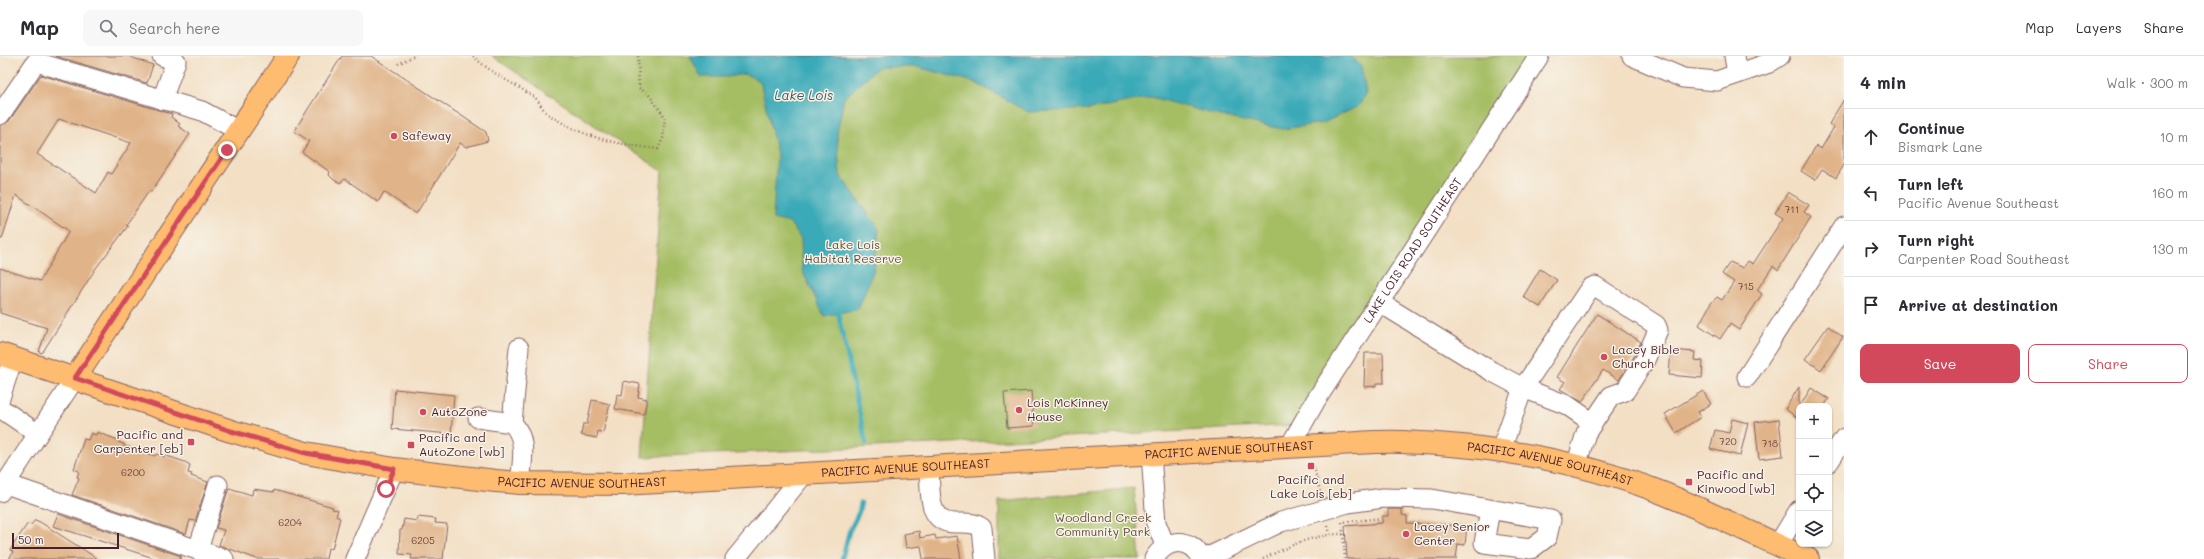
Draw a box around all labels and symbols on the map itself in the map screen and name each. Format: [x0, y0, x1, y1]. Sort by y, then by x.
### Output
water label: Lake Lois [775, 86, 833, 103]
place label: Safeway [402, 127, 451, 143]
marker: Safeway [389, 131, 399, 141]
route end [218, 141, 236, 159]
street label: LAKE LOIS ROAD SOUTHEAST [1359, 174, 1465, 326]
house number: 711 [1785, 202, 1799, 216]
park label: Lake Lois Habitat Reserve [804, 236, 902, 266]
house number: 715 [1738, 279, 1754, 293]
place label: Lacey Bible Church [1612, 341, 1680, 371]
marker: Lacey Bible Church [1599, 352, 1609, 362]
place label: Lois McKinney House [1027, 394, 1108, 424]
place label: AutoZone [431, 403, 488, 419]
marker: Lois McKinney House [1014, 405, 1024, 415]
marker: AutoZone [418, 407, 428, 417]
place label: Pacific and Carpenter [eb] [94, 426, 183, 456]
place label: Pacific and AutoZone [wb] [419, 429, 504, 459]
house number: 720 [1719, 434, 1737, 448]
street label: PACIFIC AVENUE SOUTHEAST [1144, 436, 1314, 462]
house number: 718 [1762, 436, 1778, 450]
marker: Pacific and Carpenter [eb] [186, 437, 196, 447]
street label: PACIFIC AVENUE SOUTHEAST [1466, 438, 1635, 489]
marker: Pacific and AutoZone [wb] [406, 440, 416, 450]
street label: PACIFIC AVENUE SOUTHEAST [821, 454, 991, 480]
marker: Pacific and Lake Lois [eb] [1306, 461, 1316, 471]
house number: 6200 [121, 465, 145, 479]
place label: Pacific and Kinwood [wb] [1697, 466, 1775, 496]
place label: Pacific and Lake Lois [eb] [1270, 471, 1352, 501]
street label: PACIFIC AVENUE SOUTHEAST [497, 472, 667, 491]
marker: Pacific and Kinwood [wb] [1684, 477, 1694, 487]
route start [377, 480, 395, 498]
park label: Woodland Creek Community Park [1055, 509, 1151, 539]
house number: 6204 [278, 515, 302, 529]
place label: Lacey Senior Center [1414, 518, 1490, 548]
marker: Lacey Senior Center [1401, 529, 1411, 539]
scale bar [12, 531, 119, 550]
house number: 6205 [411, 533, 435, 547]

